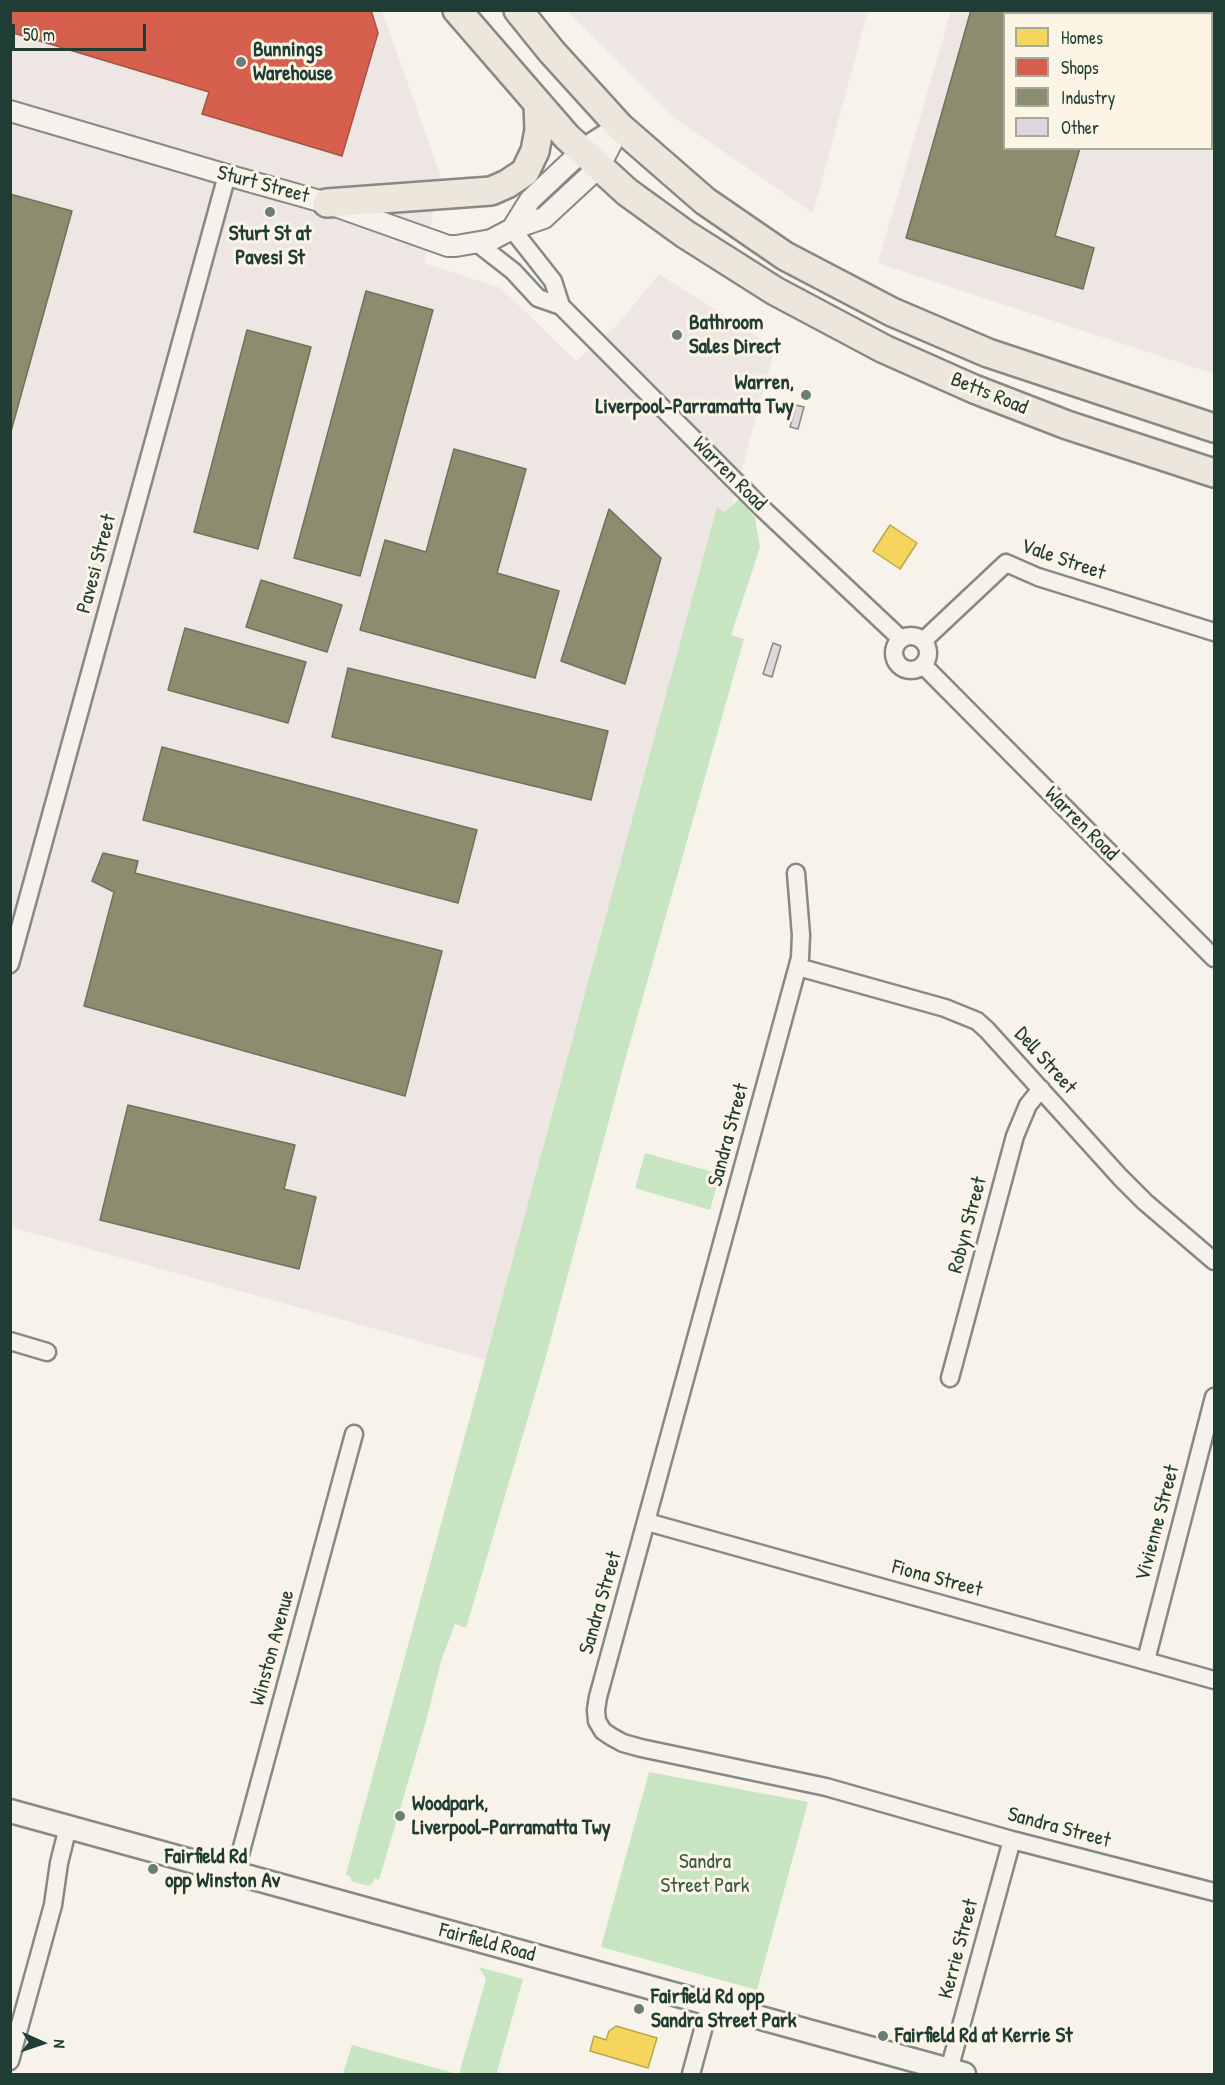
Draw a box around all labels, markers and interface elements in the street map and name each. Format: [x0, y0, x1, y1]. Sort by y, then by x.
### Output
scale bar [15, 12, 148, 50]
legend [1003, 12, 1213, 150]
text: 50 m [23, 22, 55, 47]
text: Homes [1061, 25, 1103, 50]
place label: Bunnings Warehouse [253, 37, 333, 87]
marker: Bunnings Warehouse [234, 55, 248, 69]
text: Shops [1061, 55, 1099, 80]
text: Industry [1061, 85, 1115, 110]
text: Other [1061, 115, 1099, 140]
street label: Sturt Street [214, 161, 312, 209]
marker: Sturt St at Pavesi St [263, 205, 277, 219]
place label: Sturt St at Pavesi St [229, 221, 311, 271]
place label: Bathroom Sales Direct [689, 310, 780, 360]
marker: Bathroom Sales Direct [670, 328, 684, 342]
street label: Betts Road [947, 367, 1031, 421]
place label: Warren, Liverpool-Parramatta Twy [595, 370, 794, 420]
marker: Warren, Liverpool-Parramatta Twy [799, 388, 813, 402]
street label: Warren Road [687, 432, 771, 516]
street label: Pavesi Street [72, 512, 122, 616]
street label: Vale Street [1017, 534, 1109, 586]
street label: Warren Road [1039, 782, 1123, 866]
street label: Dell Street [1009, 1022, 1081, 1100]
street label: Sandra Street [703, 1081, 755, 1189]
street label: Robyn Street [943, 1174, 993, 1276]
street label: Vivienne Street [1130, 1462, 1186, 1584]
street label: Sandra Street [574, 1549, 628, 1657]
street label: Fiona Street [889, 1555, 985, 1603]
street label: Winston Avenue [245, 1588, 301, 1708]
place label: Woodpark, Liverpool-Parramatta Twy [412, 1791, 611, 1841]
street label: Sandra Street [1005, 1802, 1113, 1854]
marker: Woodpark, Liverpool-Parramatta Twy [393, 1809, 407, 1823]
place label: Fairfield Rd opp Winston Av [165, 1844, 280, 1894]
park label: Sandra Street Park [661, 1849, 749, 1899]
marker: Fairfield Rd opp Winston Av [146, 1862, 160, 1876]
street label: Kerrie Street [934, 1896, 984, 2002]
street label: Fairfield Road [436, 1918, 538, 1968]
place label: Fairfield Rd opp Sandra Street Park [651, 1984, 797, 2034]
marker: Fairfield Rd opp Sandra Street Park [632, 2002, 646, 2016]
north arrow [12, 2013, 72, 2073]
place label: Fairfield Rd at Kerrie St [895, 2023, 1072, 2049]
marker: Fairfield Rd at Kerrie St [876, 2029, 890, 2043]
text: N [49, 2039, 71, 2049]

